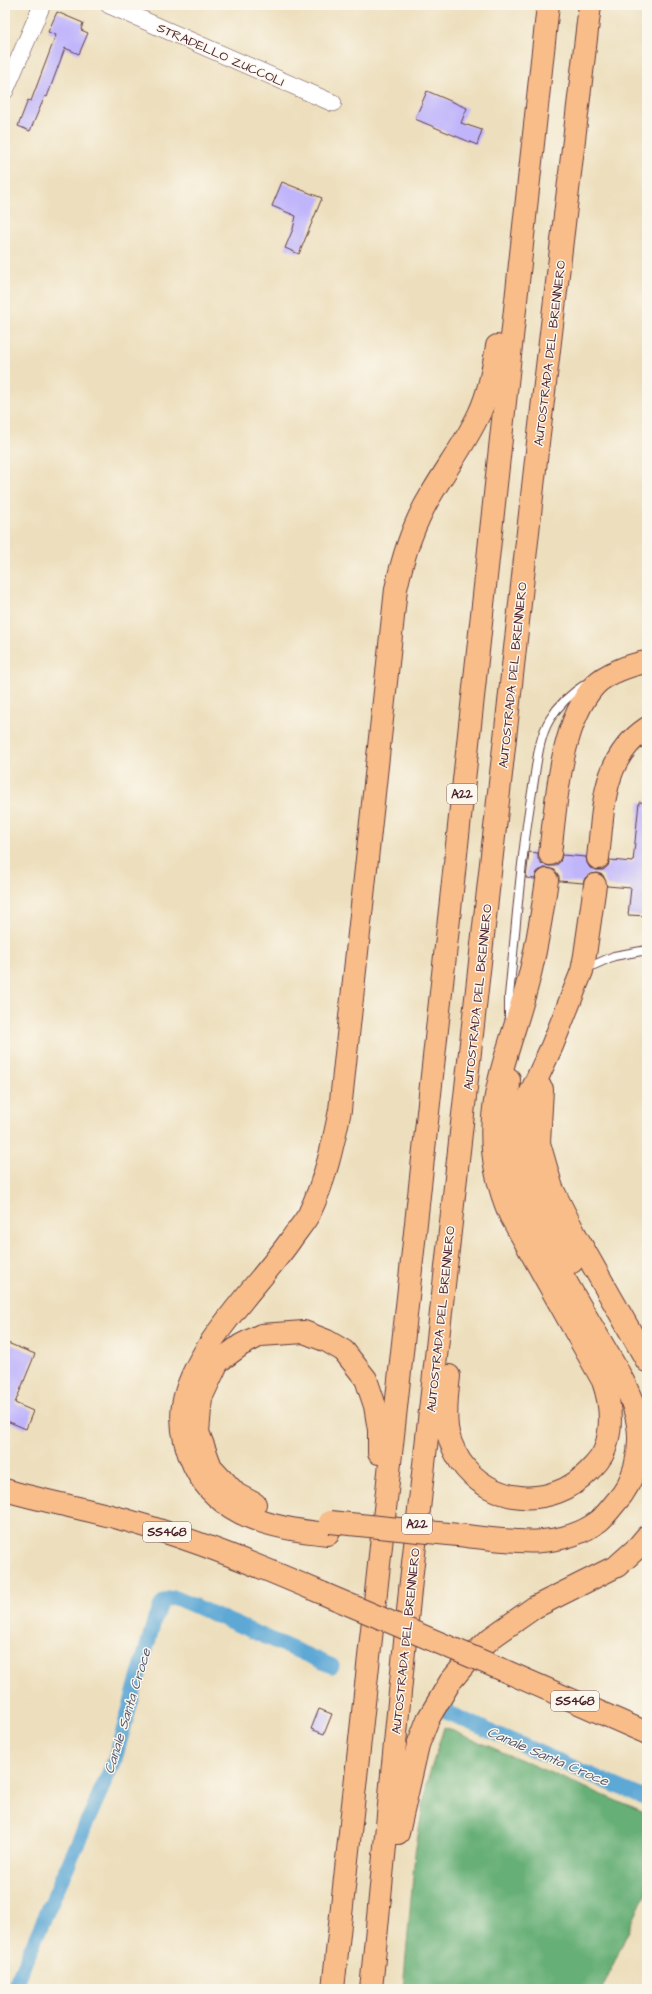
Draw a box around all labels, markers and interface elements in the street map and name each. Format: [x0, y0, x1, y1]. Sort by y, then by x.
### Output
street label: STRADELLO ZUCCOLI [154, 19, 287, 91]
street label: AUTOSTRADA DEL BRENNERO [530, 259, 570, 447]
street label: AUTOSTRADA DEL BRENNERO [494, 581, 532, 769]
road number: A22 [447, 784, 477, 804]
street label: AUTOSTRADA DEL BRENNERO [459, 903, 497, 1091]
street label: AUTOSTRADA DEL BRENNERO [422, 1225, 460, 1413]
road number: A22 [402, 1514, 432, 1534]
road number: SS468 [143, 1522, 191, 1542]
street label: AUTOSTRADA DEL BRENNERO [387, 1547, 425, 1735]
water label: Canale Santa Croce [99, 1645, 157, 1776]
road number: SS468 [551, 1691, 599, 1711]
water label: Canale Santa Croce [484, 1722, 613, 1792]

